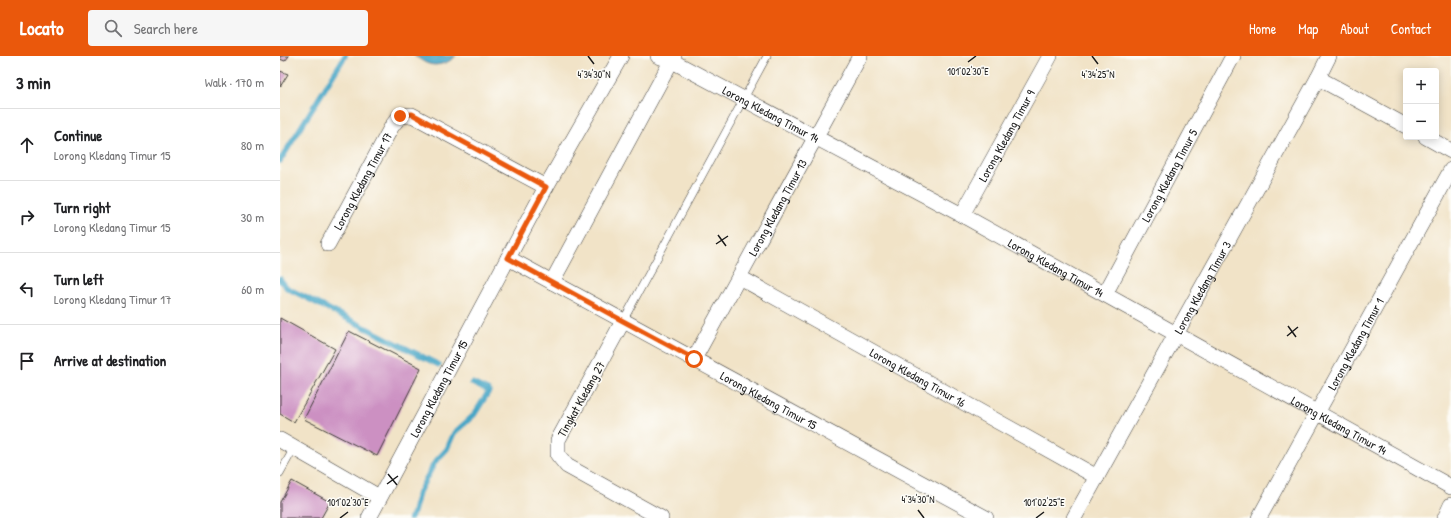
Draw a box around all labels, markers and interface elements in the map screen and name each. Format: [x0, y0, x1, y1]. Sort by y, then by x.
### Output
search box [88, 10, 368, 46]
text: Locato [20, 15, 64, 41]
icon: search [102, 17, 124, 39]
text: Search here [134, 18, 198, 39]
text: Home [1249, 19, 1276, 38]
text: Map [1298, 19, 1318, 38]
text: About [1340, 19, 1369, 38]
text: Contact [1391, 19, 1431, 38]
text: 101°02'30"E [947, 65, 989, 78]
text: 4°34'30"N [577, 68, 611, 81]
text: 4°34'25"N [1081, 68, 1115, 81]
map controls [1403, 68, 1439, 140]
button: + [1403, 68, 1439, 104]
text: 3 min [16, 71, 51, 94]
text: Walk · 170 m [205, 73, 264, 91]
street label: Lorong Kledang Timur 14 [720, 81, 823, 146]
street label: Lorong Kledang Timur 9 [974, 86, 1039, 184]
button: − [1403, 104, 1439, 140]
route end [391, 107, 409, 125]
text: Continue [54, 125, 102, 146]
street label: Lorong Kledang Timur 5 [1137, 126, 1201, 225]
street label: Lorong Kledang Timur 17 [329, 129, 396, 232]
icon: ahead [16, 134, 38, 156]
text: 80 m [241, 136, 264, 154]
text: Lorong Kledang Timur 15 [54, 146, 170, 164]
street label: Lorong Kledang Timur 13 [744, 156, 811, 259]
text: Turn right [54, 197, 110, 218]
icon: right [16, 206, 38, 228]
text: 30 m [241, 208, 264, 226]
text: Lorong Kledang Timur 15 [54, 218, 170, 236]
street label: Lorong Kledang Timur 14 [1005, 234, 1108, 301]
street label: Lorong Kledang Timur 3 [1169, 238, 1235, 337]
text: Turn left [54, 269, 104, 290]
icon: left [16, 278, 38, 300]
text: 60 m [241, 280, 264, 298]
text: Lorong Kledang Timur 17 [54, 290, 171, 308]
street label: Lorong Kledang Timur 1 [1323, 295, 1387, 393]
street label: Lorong Kledang Timur 15 [405, 337, 471, 440]
street label: Lorong Kledang Timur 16 [867, 343, 969, 411]
icon: arrive [16, 350, 38, 372]
text: Arrive at destination [54, 350, 166, 371]
route start [685, 350, 703, 368]
street label: Tingkat Kledang 27 [553, 358, 609, 440]
street label: Lorong Kledang Timur 15 [718, 367, 820, 433]
street label: Lorong Kledang Timur 14 [1288, 391, 1391, 459]
text: 4°34'30"N [901, 493, 935, 506]
text: 101°02'30"E [327, 496, 369, 509]
text: 101°02'25"E [1023, 496, 1065, 509]

